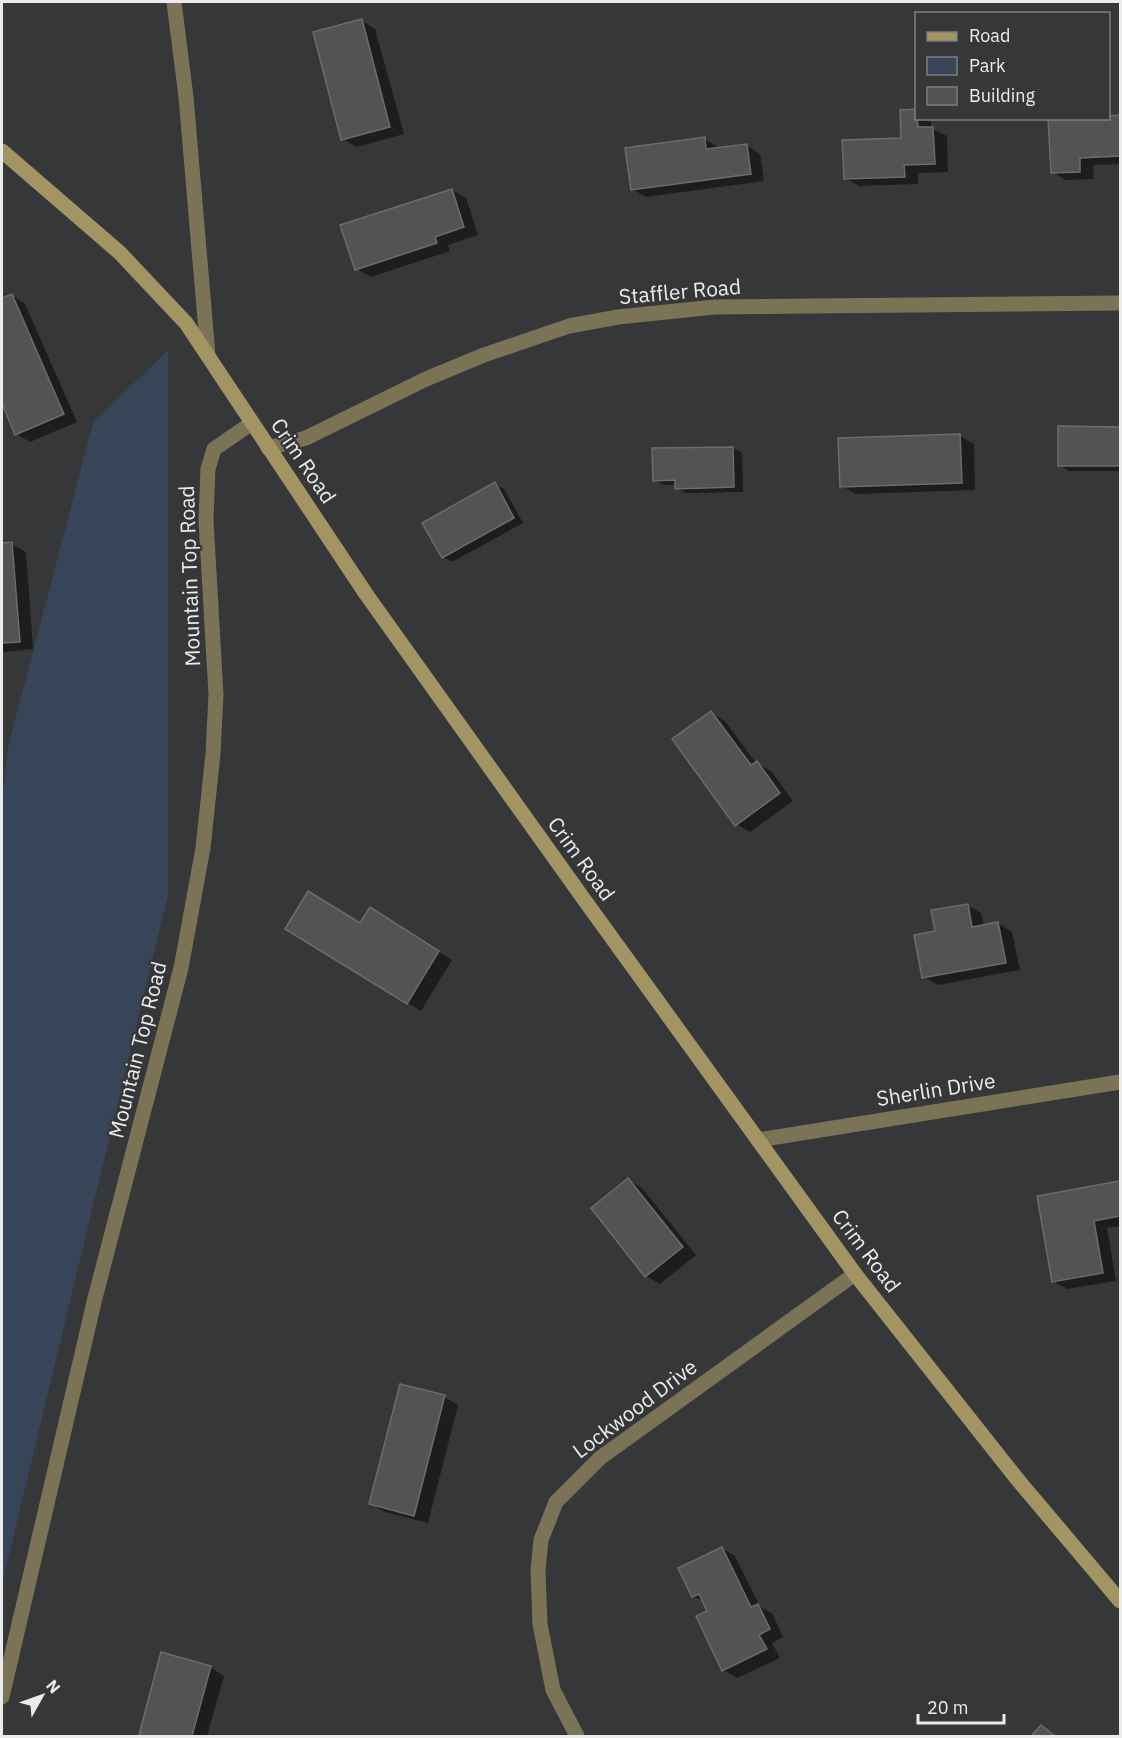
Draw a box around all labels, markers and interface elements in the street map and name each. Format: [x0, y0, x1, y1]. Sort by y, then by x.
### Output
legend [915, 12, 1110, 120]
text: Road [969, 24, 1010, 47]
text: Park [969, 54, 1006, 77]
text: Building [969, 84, 1036, 107]
street label: Staffler Road [618, 272, 742, 310]
street label: Crim Road [265, 412, 343, 509]
street label: Mountain Top Road [172, 485, 206, 667]
street label: Crim Road [542, 811, 622, 906]
street label: Mountain Top Road [102, 958, 173, 1141]
street label: Sherlin Drive [874, 1066, 997, 1112]
street label: Crim Road [826, 1203, 907, 1298]
street label: Lockwood Drive [566, 1352, 702, 1464]
north arrow [12, 1666, 72, 1726]
text: N [42, 1675, 65, 1697]
scale bar [918, 1687, 1004, 1725]
text: 20 m [927, 1696, 969, 1719]

